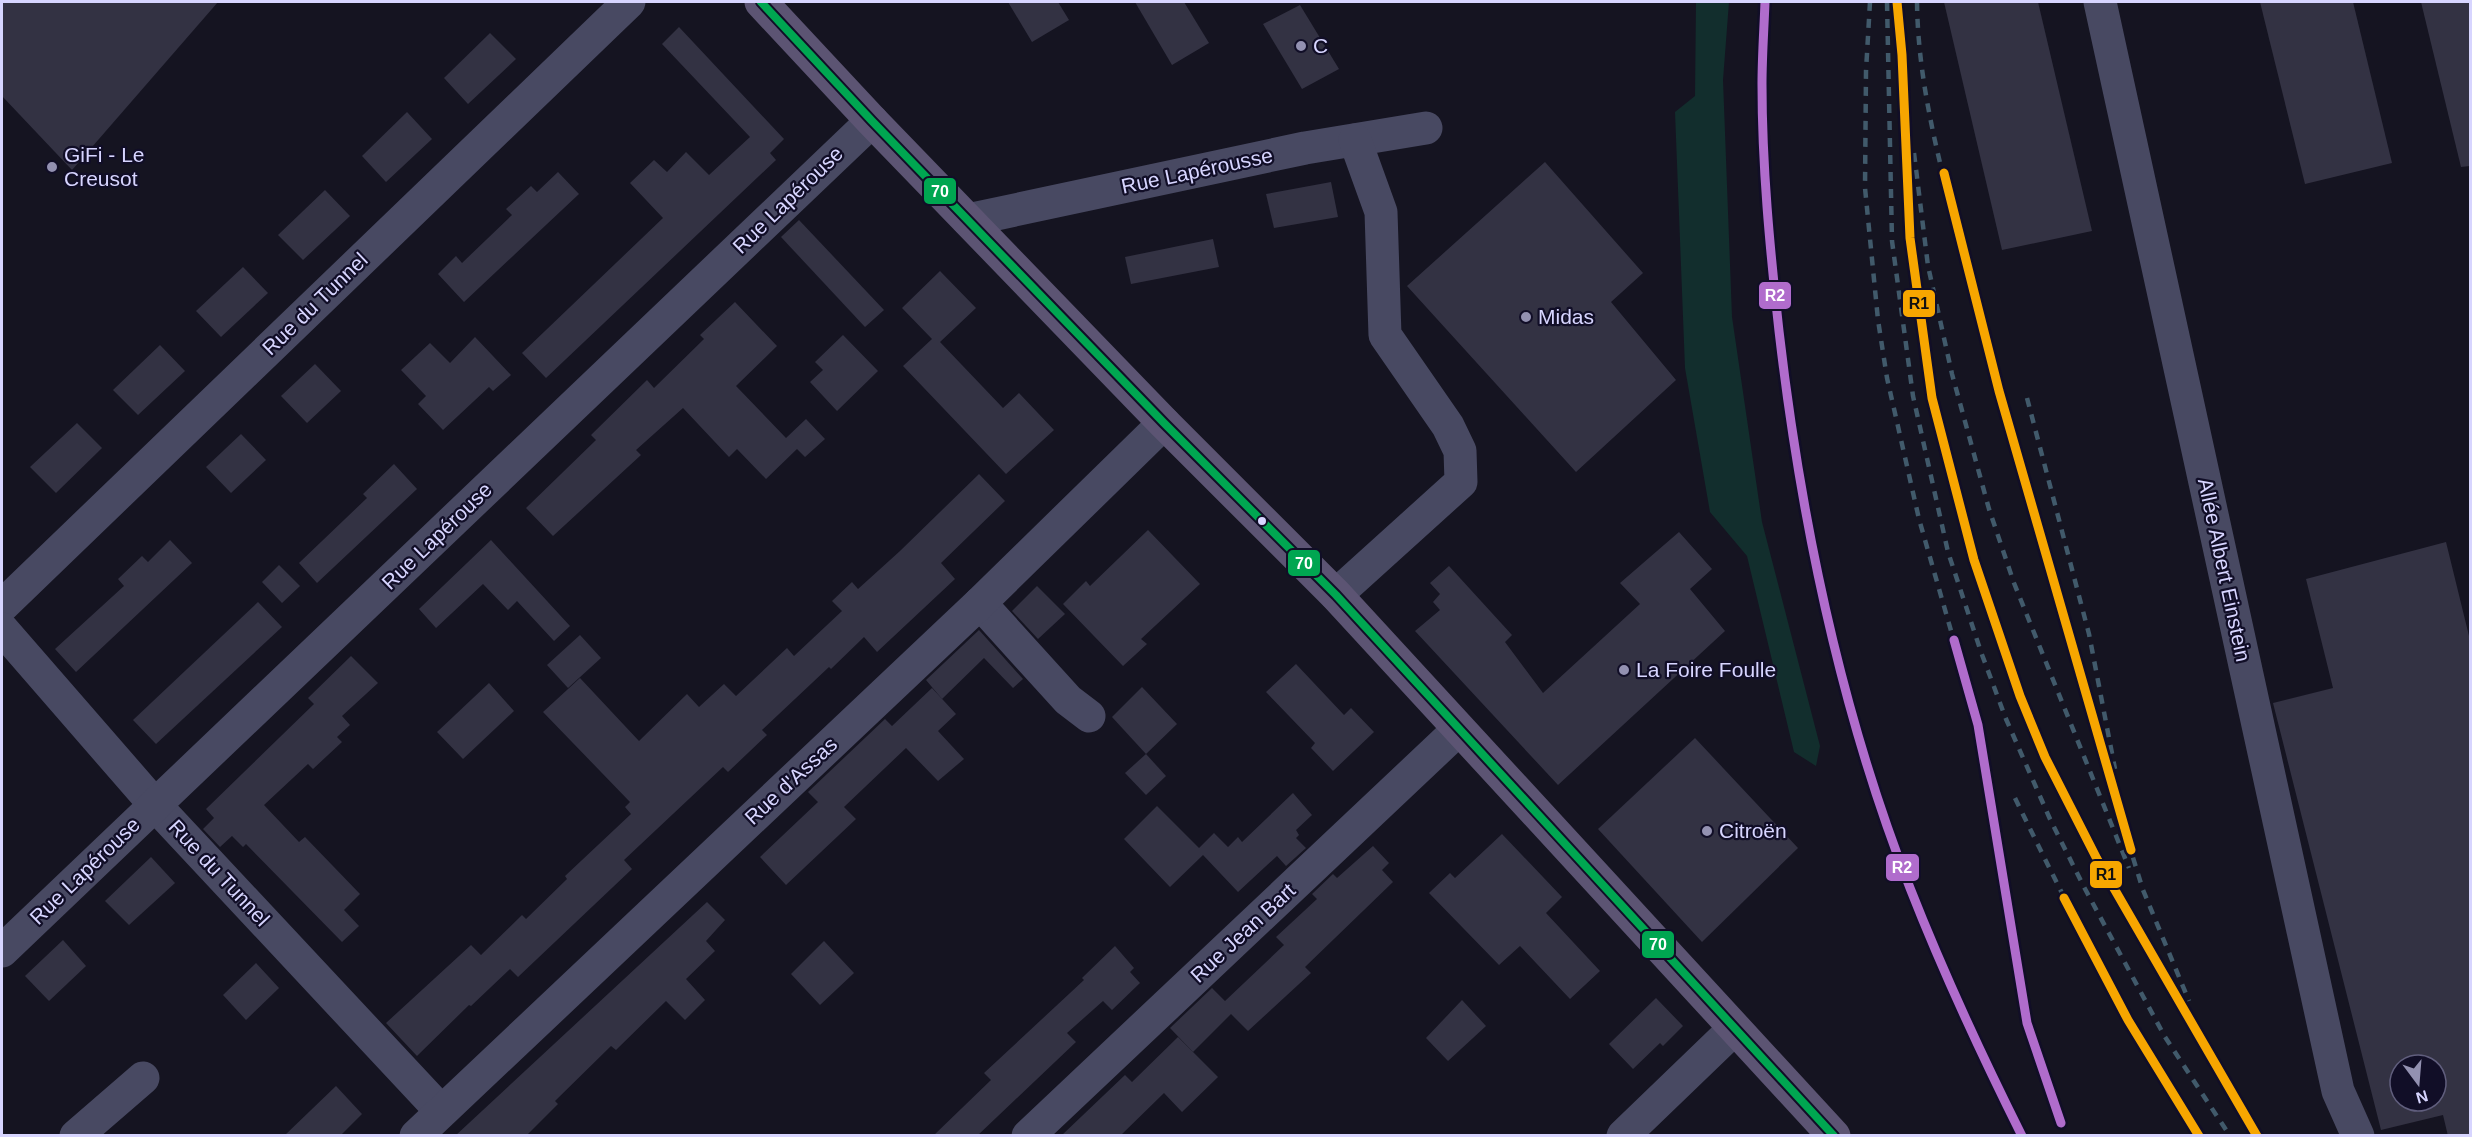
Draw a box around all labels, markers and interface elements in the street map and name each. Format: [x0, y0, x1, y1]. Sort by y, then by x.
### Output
place label: C [1313, 34, 1328, 57]
marker: C [1294, 39, 1308, 53]
street label: Rue Lapérouse [728, 141, 847, 258]
place label: GiFi - Le Creusot [64, 143, 145, 190]
street label: Rue Lapérousse [1119, 143, 1275, 198]
marker: GiFi - Le Creusot [45, 160, 59, 174]
line badge: 70 [923, 177, 957, 205]
text: 70 [931, 183, 949, 200]
street label: Rue du Tunnel [258, 248, 372, 359]
line badge: R2 [1758, 281, 1792, 310]
text: R2 [1765, 287, 1785, 304]
line badge: R1 [1902, 289, 1936, 318]
text: R1 [1909, 295, 1929, 312]
place label: Midas [1538, 305, 1594, 328]
marker: Midas [1519, 310, 1533, 324]
street label: Allée Albert Einstein [2194, 476, 2255, 664]
street label: Rue Lapérouse [377, 477, 496, 594]
unlabelled marker [1256, 515, 1268, 527]
line badge: 70 [1287, 549, 1321, 577]
text: 70 [1295, 555, 1313, 572]
place label: La Foire Foulle [1636, 658, 1776, 681]
marker: La Foire Foulle [1617, 663, 1631, 677]
street label: Rue d'Assas [740, 732, 841, 829]
street label: Rue Lapérouse [25, 812, 144, 929]
street label: Rue du Tunnel [164, 815, 274, 930]
place label: Citroën [1719, 819, 1787, 842]
marker: Citroën [1700, 824, 1714, 838]
line badge: R2 [1885, 853, 1920, 882]
text: R2 [1892, 859, 1912, 876]
line badge: R1 [2089, 860, 2123, 889]
text: R1 [2096, 866, 2116, 883]
street label: Rue Jean Bart [1186, 878, 1300, 987]
line badge: 70 [1641, 930, 1675, 959]
text: 70 [1649, 936, 1667, 953]
north arrow [2388, 1053, 2448, 1113]
text: N [2414, 1087, 2430, 1107]

